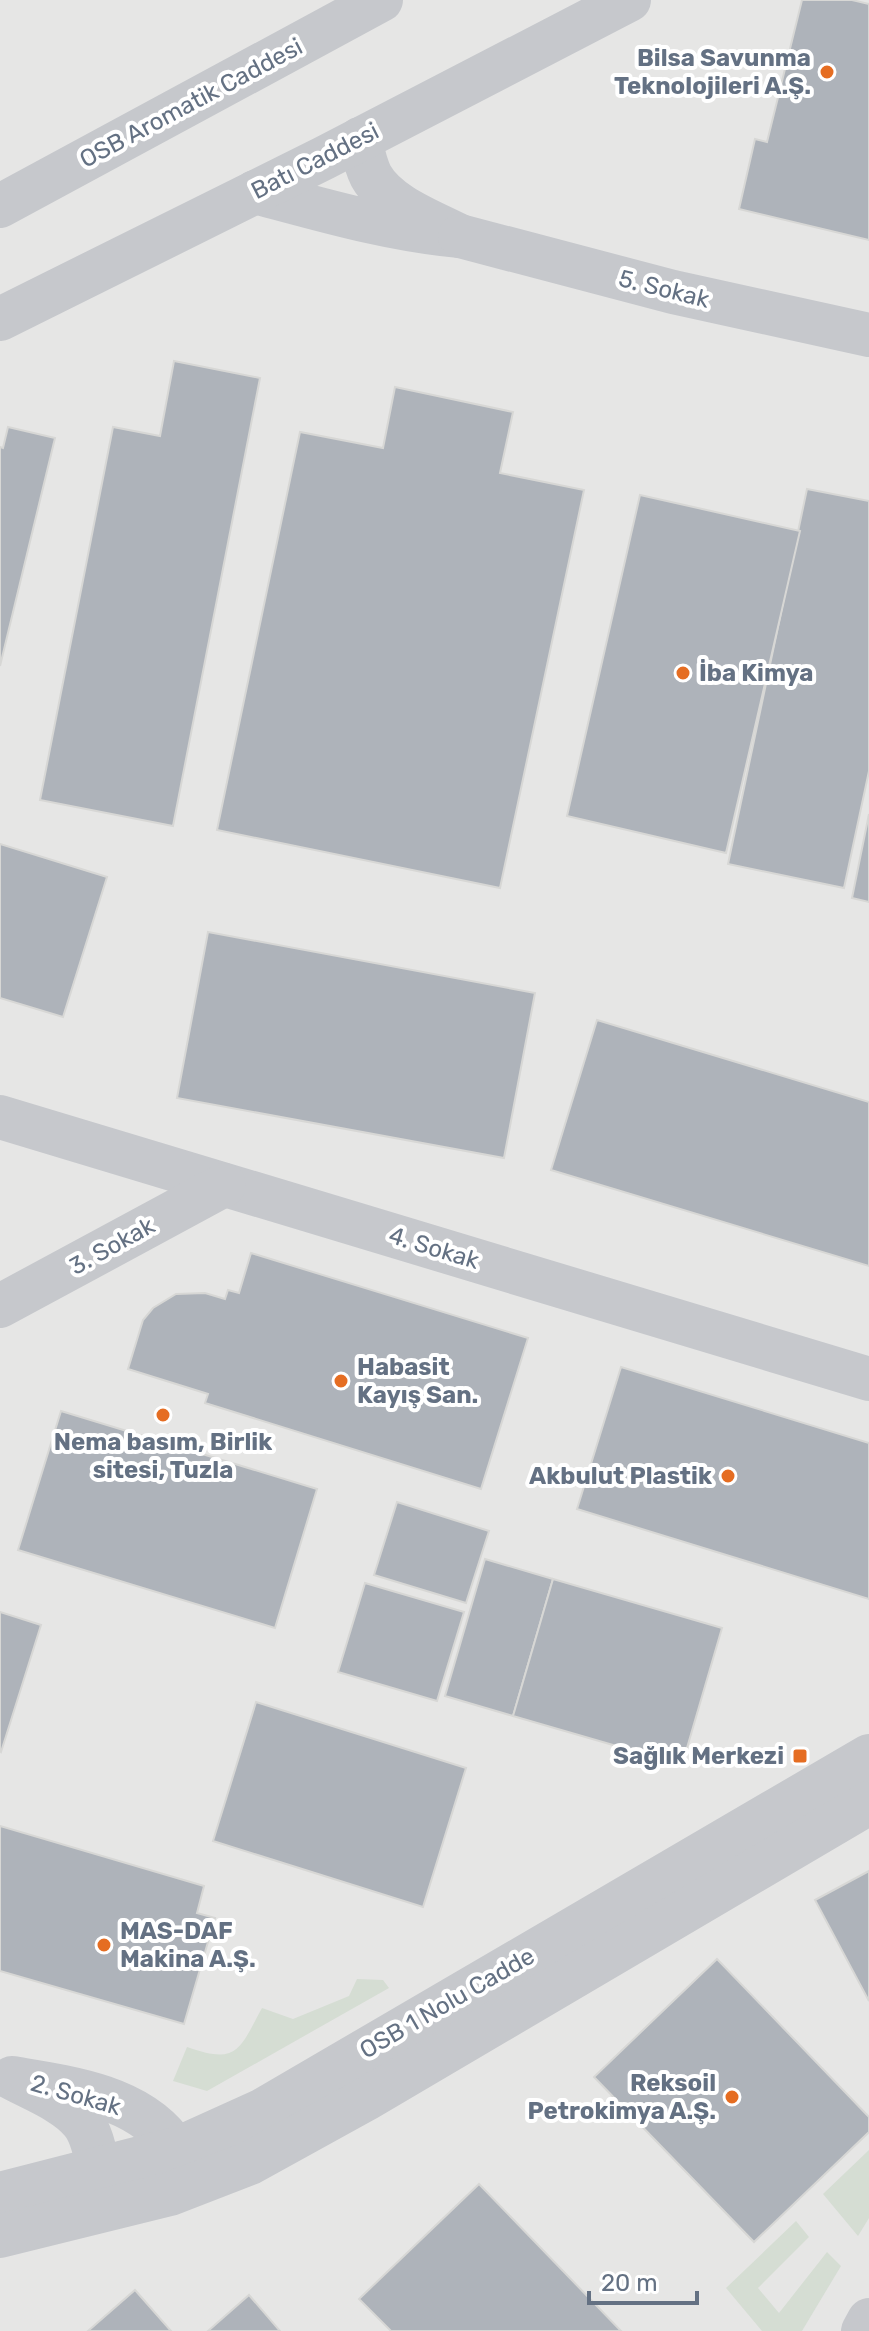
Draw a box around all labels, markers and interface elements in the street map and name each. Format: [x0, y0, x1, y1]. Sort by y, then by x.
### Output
street label: OSB Aromatik Caddesi [75, 32, 307, 174]
place label: Bilsa Savunma Teknolojileri A.Ş. [614, 44, 811, 100]
marker: Bilsa Savunma Teknolojileri A.Ş. [818, 63, 836, 81]
street label: Batı Caddesi [246, 117, 384, 205]
street label: 5. Sokak [616, 264, 713, 314]
place label: İba Kimya [699, 659, 813, 687]
marker: İba Kimya [674, 664, 692, 682]
street label: 3. Sokak [65, 1211, 160, 1281]
street label: 4. Sokak [385, 1221, 483, 1275]
place label: Habasit Kayış San. [357, 1353, 478, 1409]
marker: Habasit Kayış San. [332, 1372, 350, 1390]
marker: Nema basım, Birlik sitesi, Tuzla [154, 1406, 172, 1424]
place label: Nema basım, Birlik sitesi, Tuzla [54, 1428, 272, 1484]
place label: Akbulut Plastik [529, 1462, 712, 1490]
marker: Akbulut Plastik [719, 1467, 737, 1485]
place label: Sağlık Merkezi [613, 1742, 784, 1770]
marker: Sağlık Merkezi [791, 1747, 809, 1765]
place label: MAS-DAF Makina A.Ş. [120, 1917, 256, 1973]
marker: MAS-DAF Makina A.Ş. [95, 1936, 113, 1954]
street label: OSB 1 Nolu Cadde [355, 1942, 539, 2064]
street label: 2. Sokak [28, 2069, 125, 2121]
place label: Reksoil Petrokimya A.Ş. [527, 2069, 716, 2125]
marker: Reksoil Petrokimya A.Ş. [723, 2088, 741, 2106]
scale bar [589, 2255, 697, 2305]
text: 20 m [601, 2269, 658, 2297]

